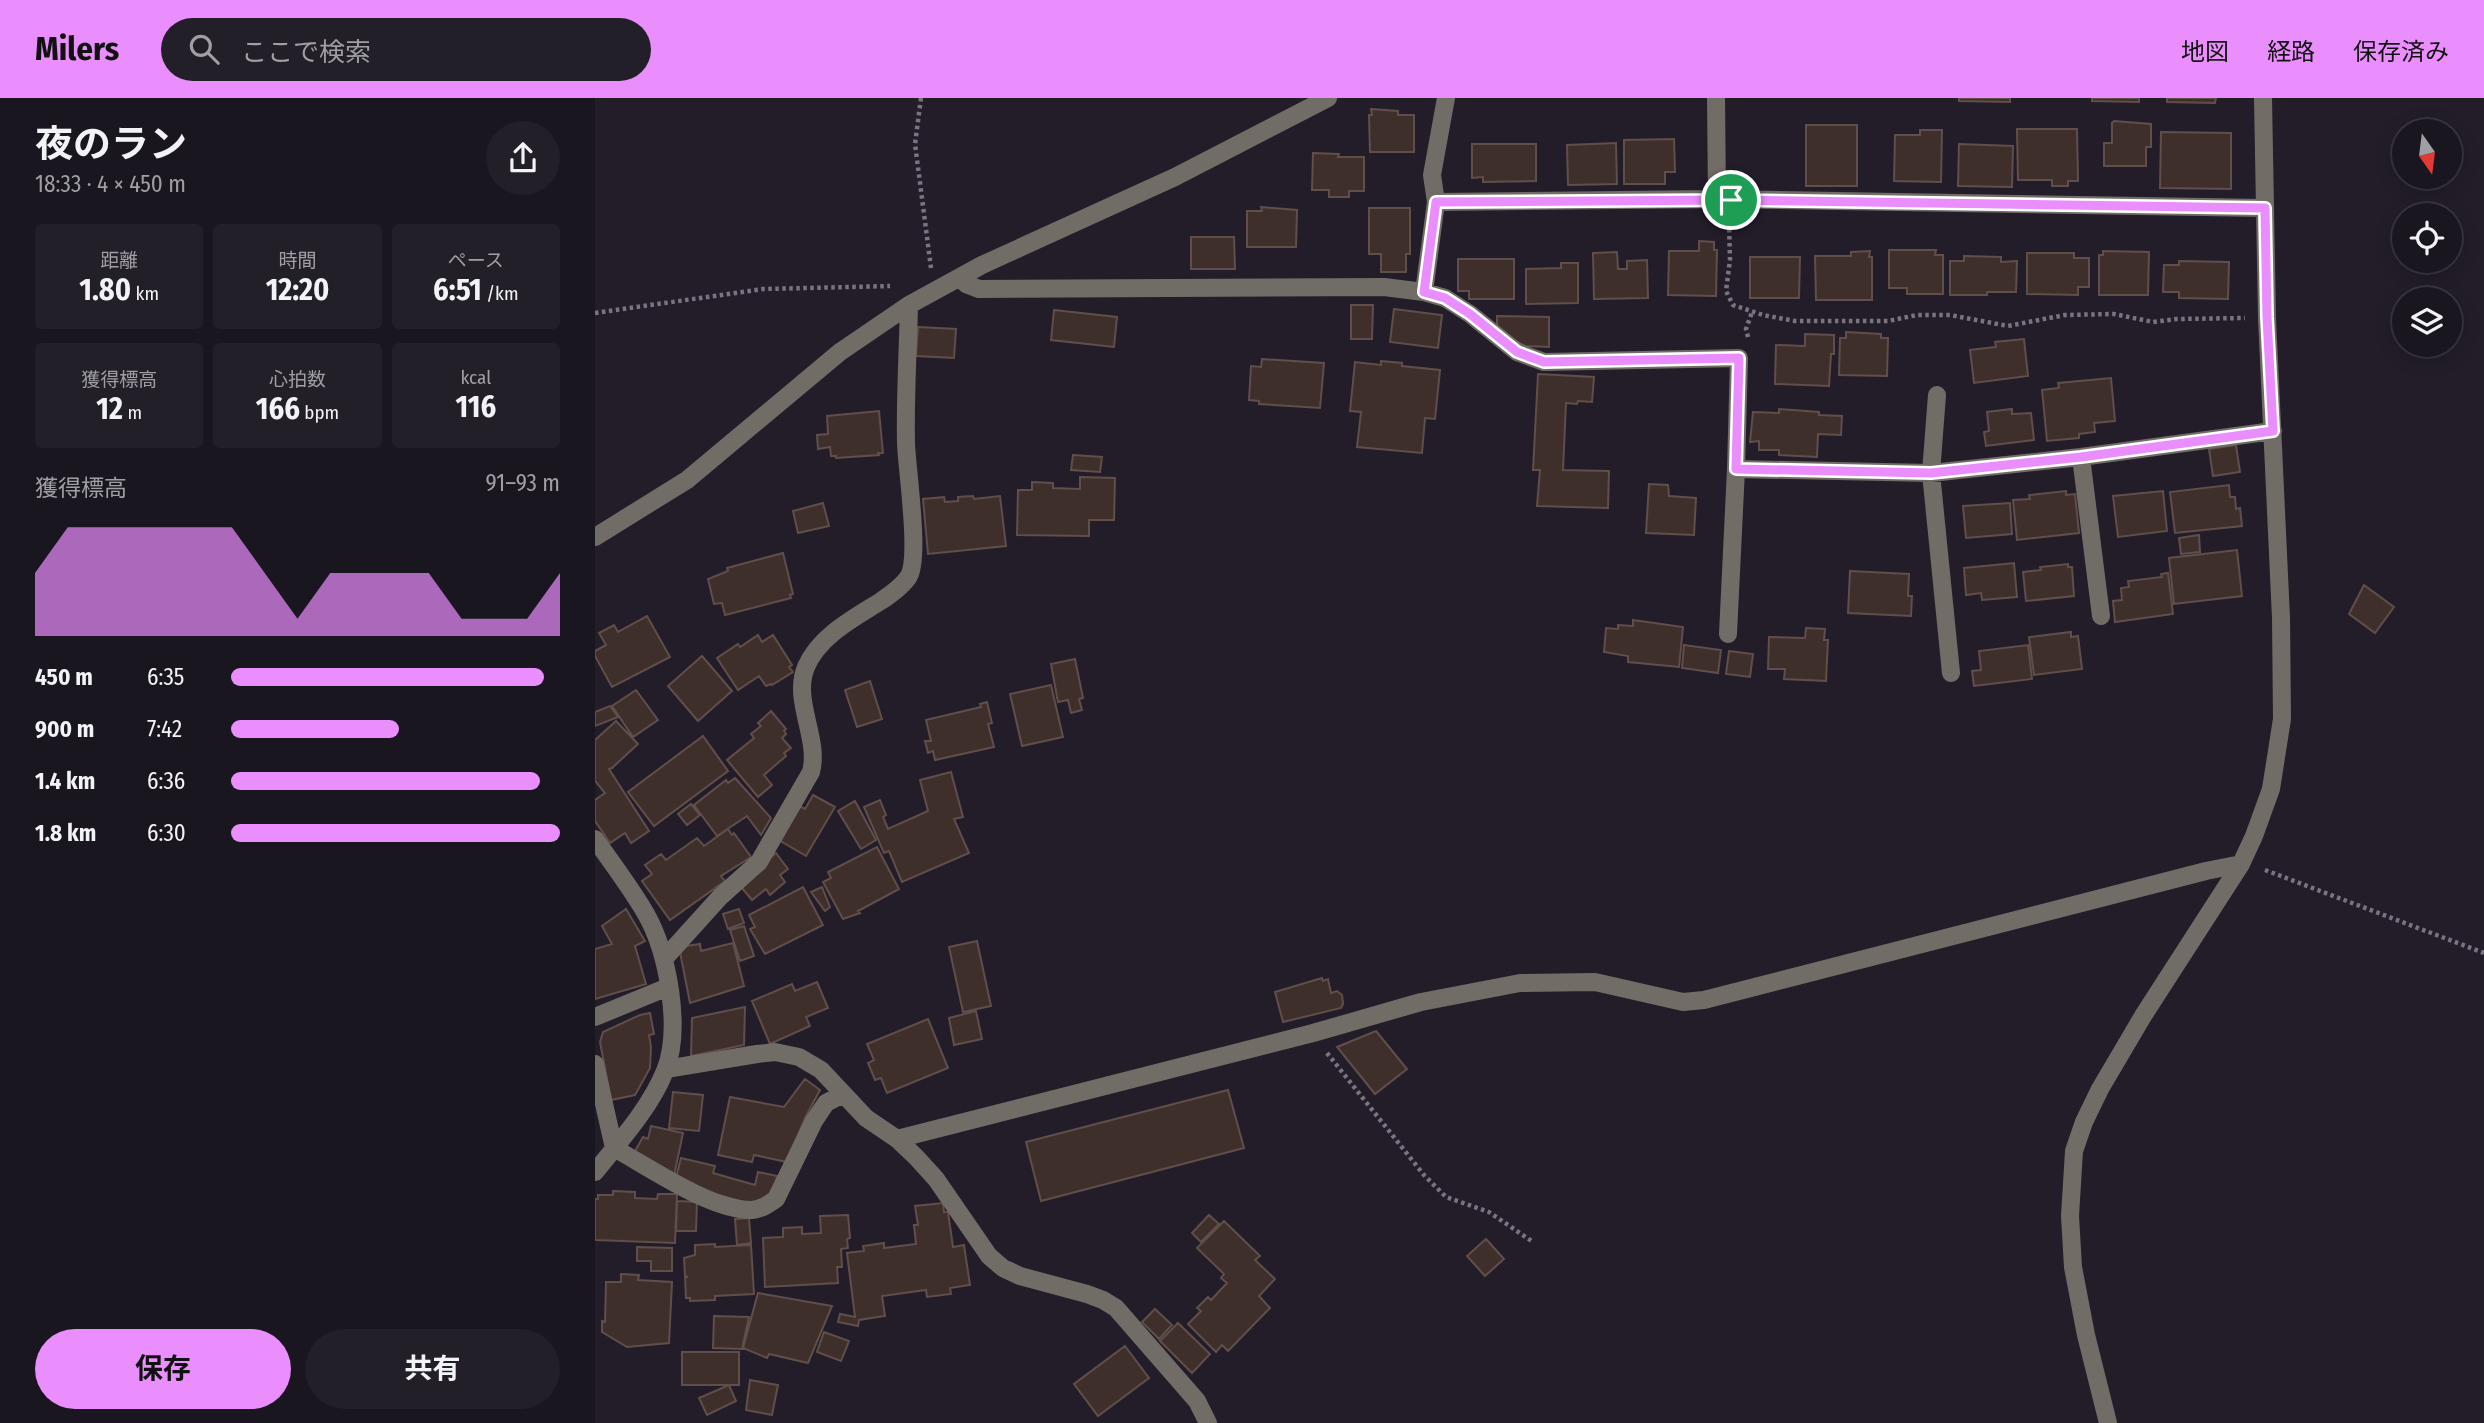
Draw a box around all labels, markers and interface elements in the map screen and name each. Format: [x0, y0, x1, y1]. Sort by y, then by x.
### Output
search box [161, 18, 651, 81]
text: Milers [35, 29, 119, 69]
icon: search [185, 30, 223, 68]
text: ここで検索 [241, 37, 371, 68]
text: 地図 [2181, 38, 2229, 66]
text: 経路 [2267, 38, 2315, 66]
text: 保存済み [2353, 38, 2449, 66]
north arrow [2392, 119, 2462, 189]
map controls [2392, 119, 2462, 357]
text: 夜のラン [35, 121, 187, 167]
button: share [486, 121, 560, 195]
text: 18:33 · 4 × 450 m [35, 170, 186, 198]
pin [1701, 170, 1761, 230]
icon: arrive [1712, 181, 1750, 219]
button: locate [2392, 203, 2462, 273]
text: 距離 [100, 249, 138, 272]
text: 時間 [278, 249, 317, 272]
text: ペース [448, 249, 504, 272]
text: 1.80 [79, 272, 131, 308]
text: 12:20 [266, 272, 329, 308]
text: 6:51 [433, 272, 482, 308]
text: km [131, 282, 159, 305]
text: /km [482, 282, 519, 305]
button: layers [2392, 287, 2462, 357]
text: kcal [460, 366, 491, 389]
text: 獲得標高 [81, 368, 157, 391]
text: 心拍数 [269, 368, 326, 391]
text: 116 [456, 389, 496, 425]
text: 12 [96, 391, 123, 427]
text: 166 [256, 391, 300, 427]
text: m [123, 401, 142, 424]
text: bpm [300, 401, 339, 424]
text: 91–93 m [485, 469, 560, 497]
text: 獲得標高 [35, 474, 127, 502]
text: 450 m [35, 663, 93, 691]
text: 6:35 [147, 663, 184, 691]
text: 900 m [35, 715, 94, 743]
text: 7:42 [147, 715, 182, 743]
text: 1.4 km [35, 767, 95, 795]
text: 6:36 [147, 767, 185, 795]
text: 1.8 km [35, 819, 96, 847]
text: 6:30 [147, 819, 186, 847]
button: 保存 [35, 1329, 291, 1409]
button: 共有 [305, 1329, 560, 1409]

